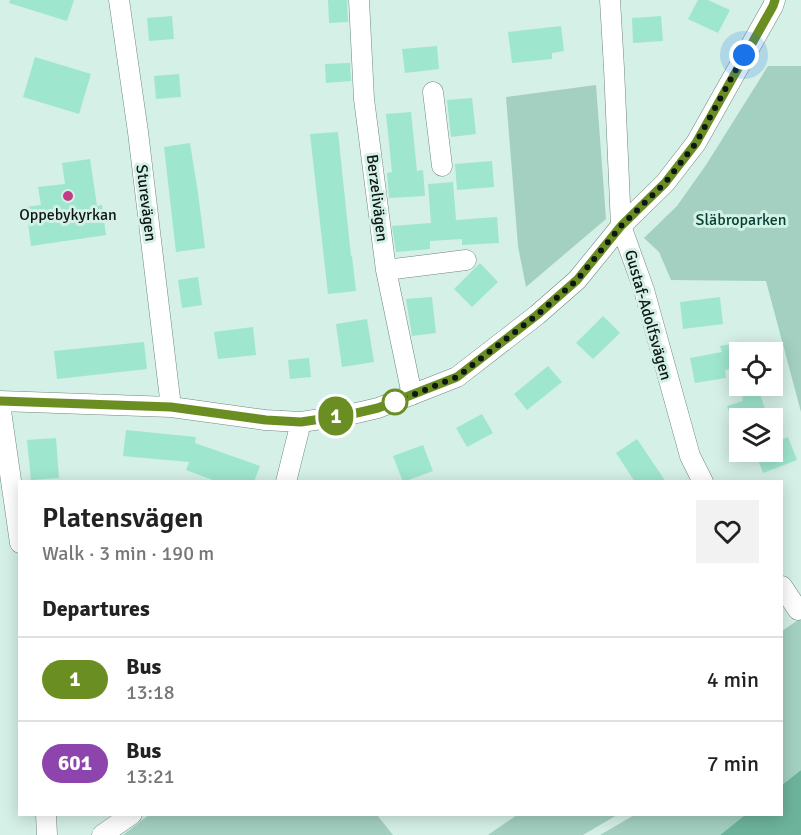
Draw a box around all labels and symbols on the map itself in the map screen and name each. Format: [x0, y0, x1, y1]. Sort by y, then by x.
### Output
your location [729, 40, 759, 70]
street label: Berzelivägen [362, 153, 392, 243]
street label: Sturevägen [131, 163, 161, 243]
marker: Oppebykyrkan [61, 189, 75, 203]
place label: Oppebykyrkan [19, 205, 117, 225]
park label: Släbroparken [696, 210, 787, 230]
street label: Gustaf-Adolfsvägen [620, 248, 676, 382]
unlabelled marker [382, 389, 408, 415]
line badge: 1 [316, 396, 356, 436]

